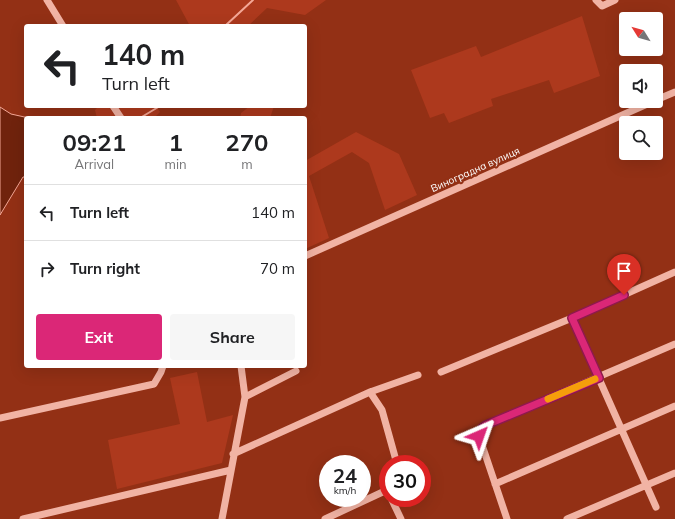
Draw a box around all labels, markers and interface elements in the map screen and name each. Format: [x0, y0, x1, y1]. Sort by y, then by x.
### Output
north arrow [619, 12, 663, 56]
map controls [619, 12, 663, 160]
text: 140 m [102, 37, 185, 72]
icon: left [36, 40, 88, 92]
button: sound [619, 64, 663, 108]
text: Turn left [102, 72, 170, 95]
button: search [619, 116, 663, 160]
text: 09:21 [63, 127, 126, 157]
text: 1 [168, 127, 183, 157]
text: 270 [225, 127, 268, 157]
street label: Виноградна вулиця [429, 144, 522, 195]
text: Arrival [74, 156, 114, 172]
text: min [165, 156, 187, 172]
text: m [241, 156, 253, 172]
icon: left [36, 202, 58, 224]
text: Turn left [70, 203, 129, 222]
text: 140 m [251, 203, 295, 222]
pin [607, 254, 641, 295]
icon: right [36, 258, 58, 280]
text: Turn right [70, 259, 140, 278]
text: 70 m [260, 259, 295, 278]
icon: arrive [613, 260, 635, 282]
button: Exit [36, 314, 162, 360]
button: Share [170, 314, 295, 360]
position arrow [458, 415, 500, 457]
speed limit sign: 30 [379, 455, 431, 507]
text: 24 [333, 463, 357, 488]
text: km/h [334, 484, 356, 497]

